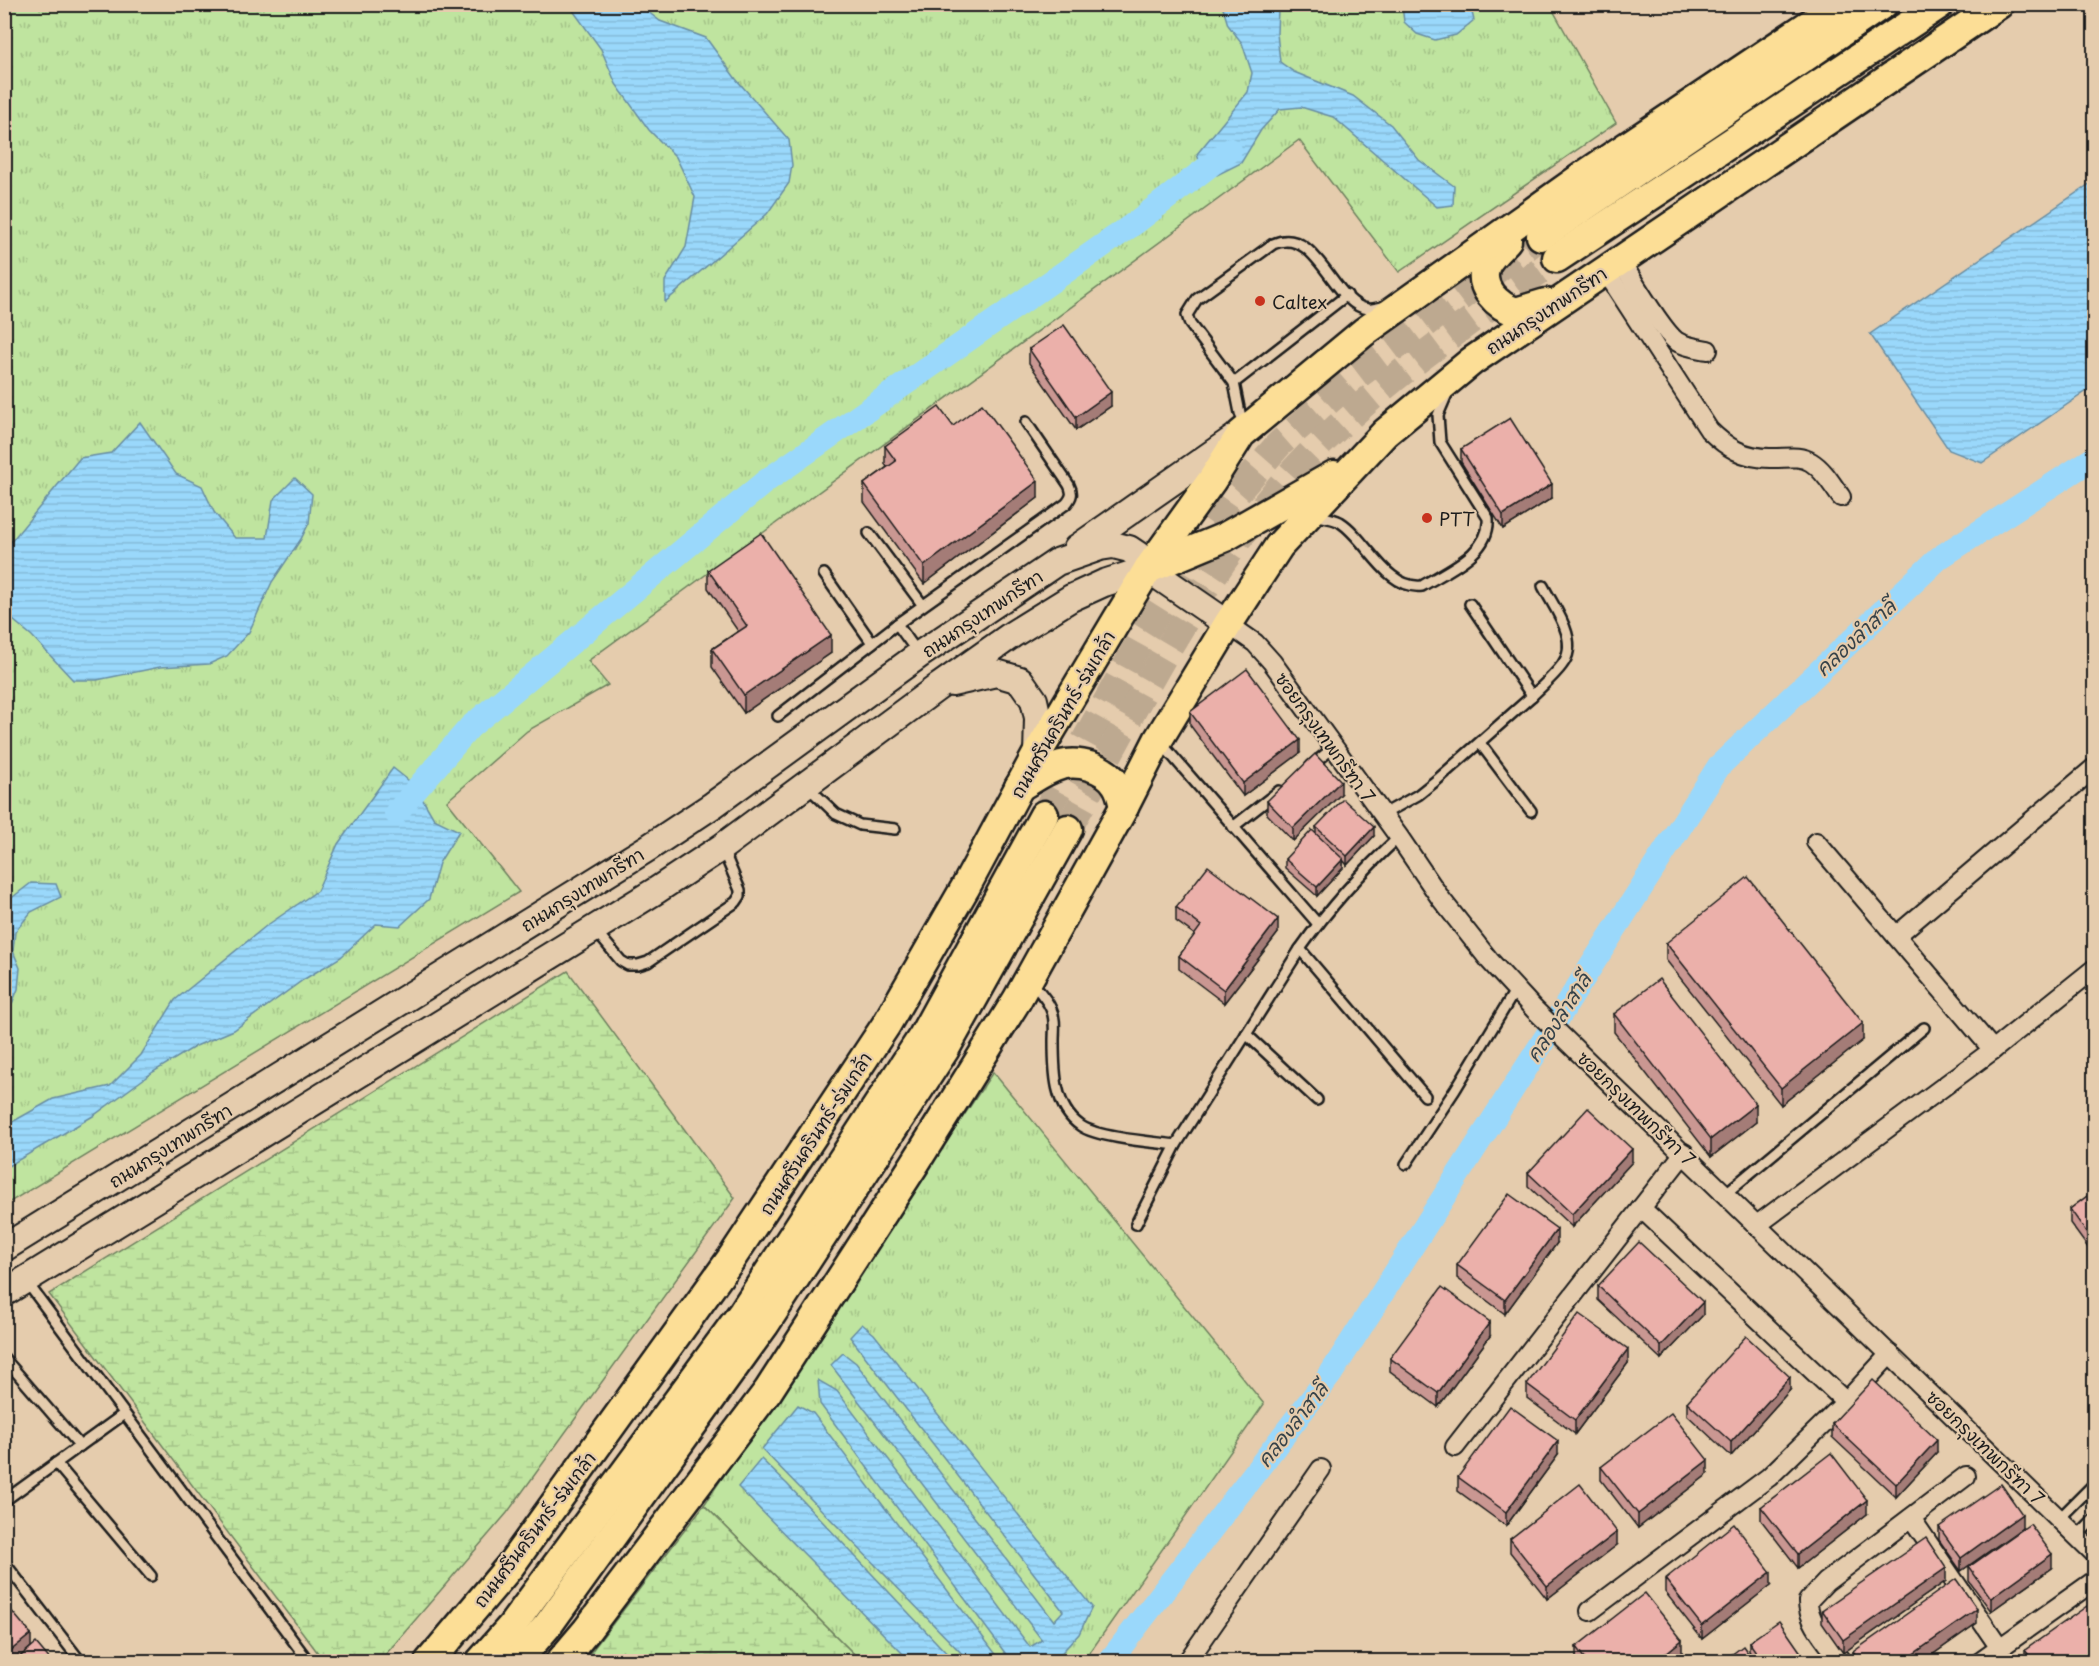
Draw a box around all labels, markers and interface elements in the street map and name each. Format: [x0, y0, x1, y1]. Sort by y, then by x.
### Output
street label: ถนนกรุงเทพกรีฑา [1480, 259, 1613, 362]
place label: Caltex [1272, 288, 1327, 315]
marker: Caltex [1253, 294, 1267, 308]
place label: PTT [1439, 505, 1475, 532]
marker: PTT [1420, 511, 1434, 525]
street label: ถนนกรุงเทพกรีฑา [916, 562, 1049, 665]
water label: คลองลำสาลี [1808, 589, 1905, 682]
street label: ถนนศรีนครินทร์-ร่มเกล้า [1003, 625, 1121, 803]
street label: ซอยกรุงเทพกรีฑา 7 [1268, 666, 1383, 809]
street label: ถนนกรุงเทพกรีฑา [515, 840, 650, 939]
water label: คลองลำสาลี [1518, 963, 1600, 1067]
street label: ซอยกรุงเทพกรีฑา 7 [1570, 1044, 1702, 1173]
street label: ถนนศรีนครินทร์-ร่มเกล้า [752, 1046, 878, 1220]
street label: ถนนกรุงเทพกรีฑา [103, 1096, 238, 1195]
water label: คลองลำสาลี [1249, 1372, 1337, 1473]
street label: ซอยกรุงเทพกรีฑา 7 [1919, 1383, 2051, 1512]
street label: ถนนศรีนครินทร์-ร่มเกล้า [466, 1445, 602, 1613]

